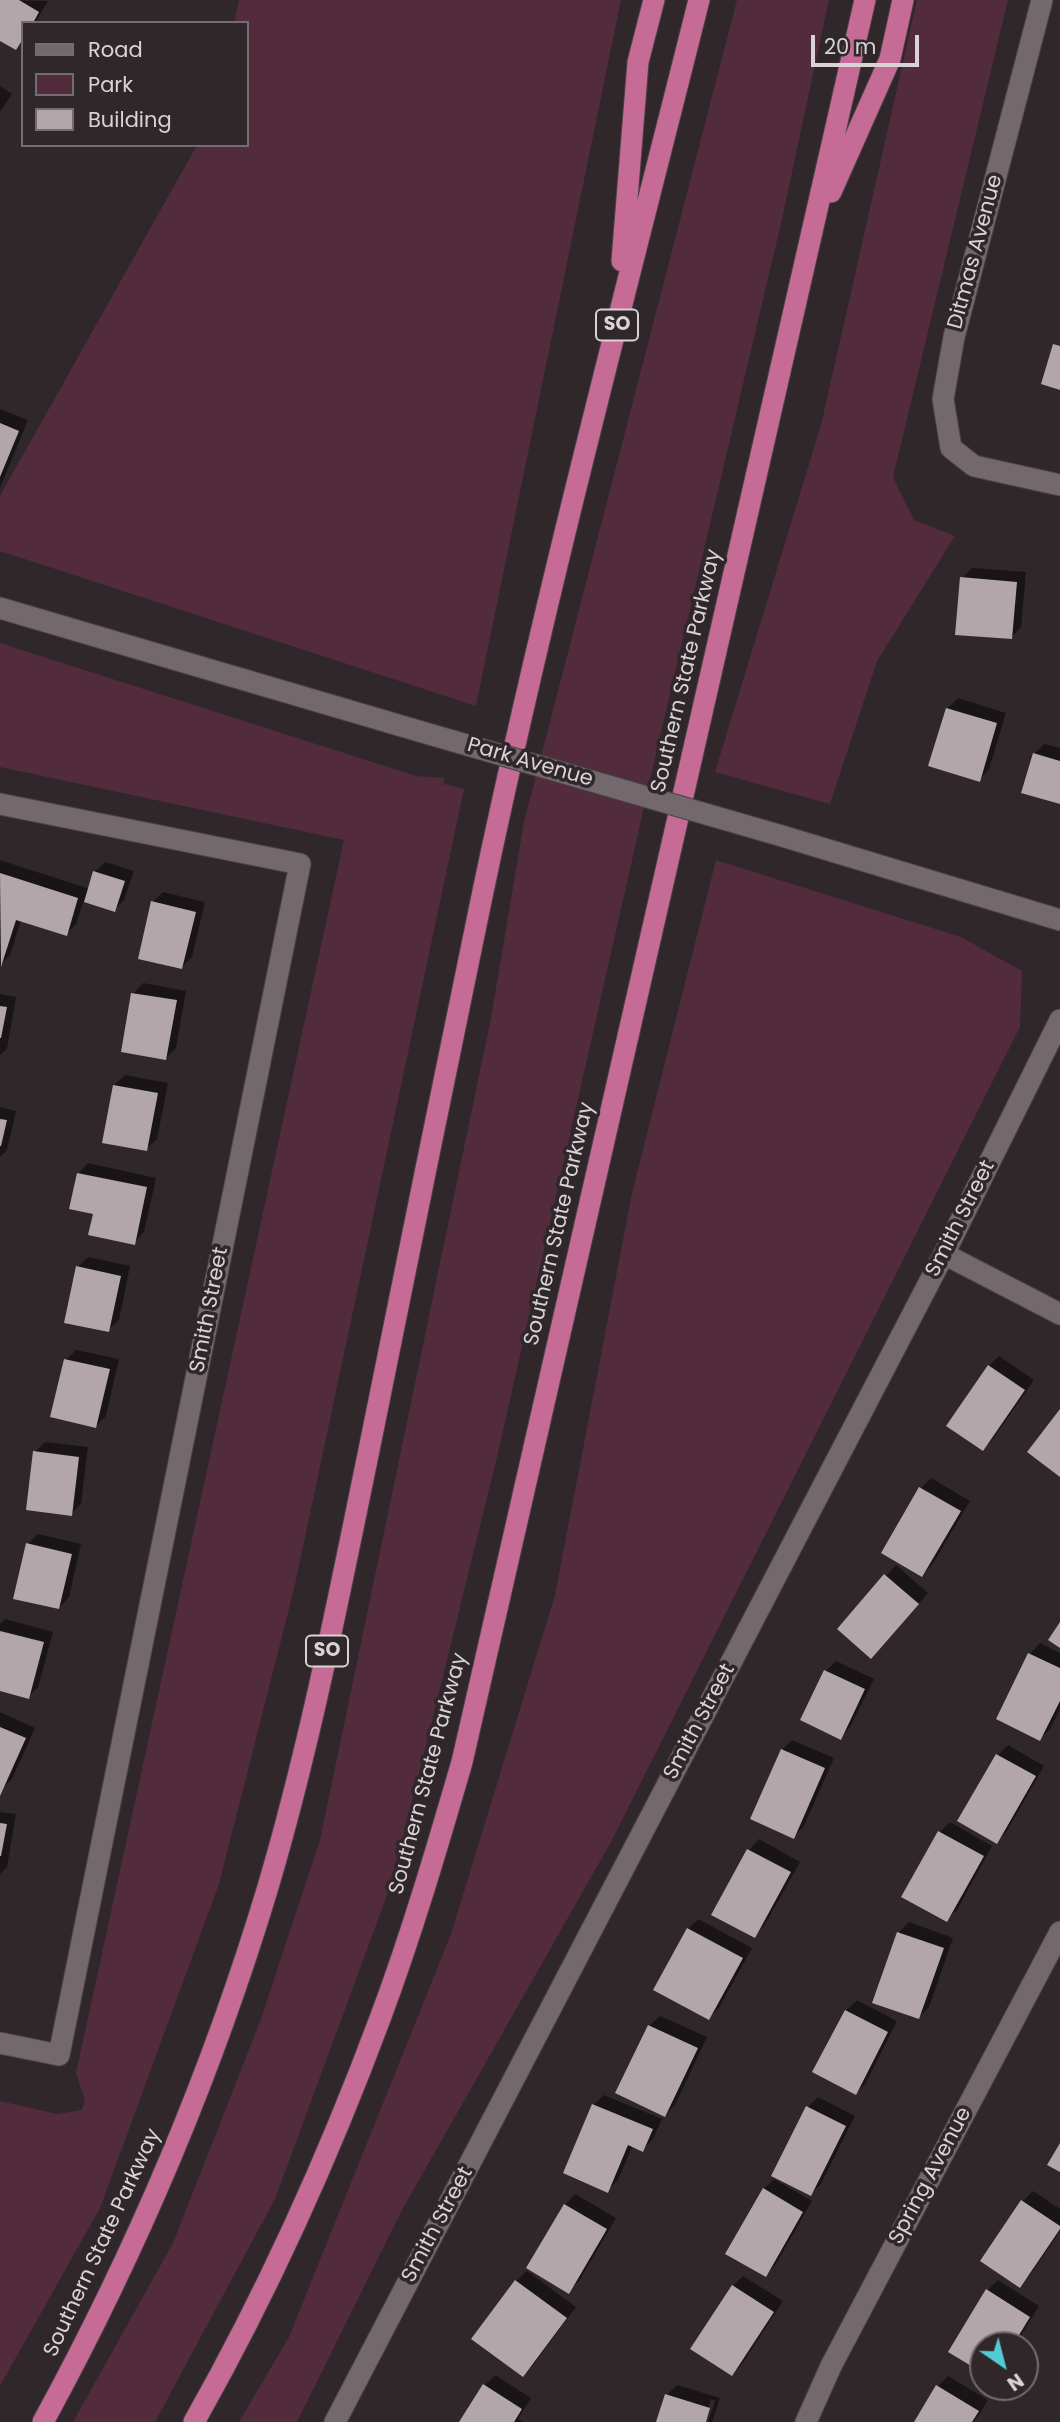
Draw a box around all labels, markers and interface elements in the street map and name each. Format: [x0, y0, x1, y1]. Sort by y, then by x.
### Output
legend [21, 21, 248, 147]
scale bar [815, 21, 923, 65]
text: 20 m [824, 32, 877, 61]
text: Road [88, 35, 143, 64]
text: Park [88, 70, 133, 99]
text: Building [88, 105, 172, 134]
street label: Ditmas Avenue [943, 172, 1009, 332]
road number: SO [596, 310, 638, 340]
street label: Southern State Parkway [647, 547, 727, 795]
street label: Park Avenue [464, 733, 596, 793]
street label: Southern State Parkway [520, 1100, 600, 1348]
street label: Smith Street [921, 1157, 1001, 1281]
street label: Smith Street [185, 1245, 235, 1375]
road number: SO [306, 1636, 348, 1666]
street label: Southern State Parkway [385, 1651, 473, 1897]
street label: Smith Street [659, 1660, 741, 1784]
street label: Spring Avenue [884, 2103, 978, 2249]
street label: Southern State Parkway [39, 2125, 167, 2361]
street label: Smith Street [397, 2163, 479, 2287]
north arrow [969, 2331, 1039, 2401]
text: N [1002, 2367, 1029, 2397]

